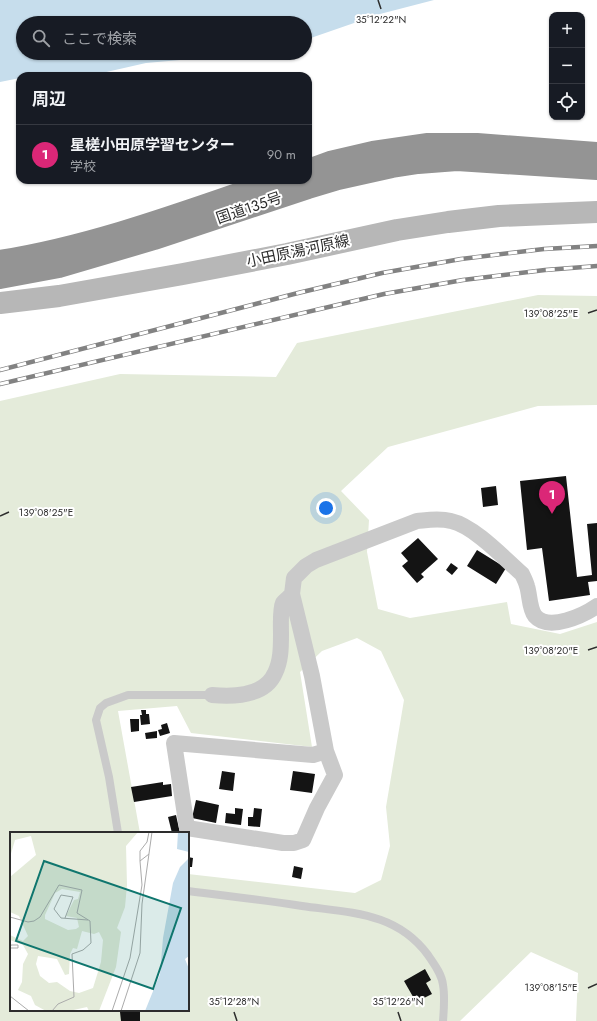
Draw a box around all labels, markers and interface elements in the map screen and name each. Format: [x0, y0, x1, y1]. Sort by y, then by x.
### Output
text: 35°12'22"N [356, 12, 406, 27]
map controls [549, 12, 585, 120]
button: + [549, 12, 585, 48]
search box [16, 16, 312, 60]
icon: search [30, 27, 52, 49]
text: ここで検索 [62, 28, 137, 50]
button: − [549, 48, 585, 84]
button: locate [549, 84, 585, 120]
text: 周辺 [32, 87, 66, 111]
text: 星槎小田原学習センター [70, 134, 235, 156]
text: 1 [42, 145, 48, 164]
text: 90 m [267, 145, 296, 164]
text: 学校 [70, 157, 96, 176]
street label: 国道135号 [213, 186, 285, 230]
street label: 小田原湯河原線 [244, 229, 352, 273]
text: 139°08'25"E [524, 306, 578, 321]
pin: 1 [539, 481, 565, 514]
your location [316, 498, 336, 518]
text: 139°08'25"E [19, 505, 73, 520]
text: 139°08'20"E [524, 643, 578, 658]
inset map [10, 832, 189, 1011]
text: 139°08'15"E [524, 980, 578, 995]
text: 35°12'28"N [209, 994, 259, 1009]
text: 35°12'26"N [373, 994, 423, 1009]

